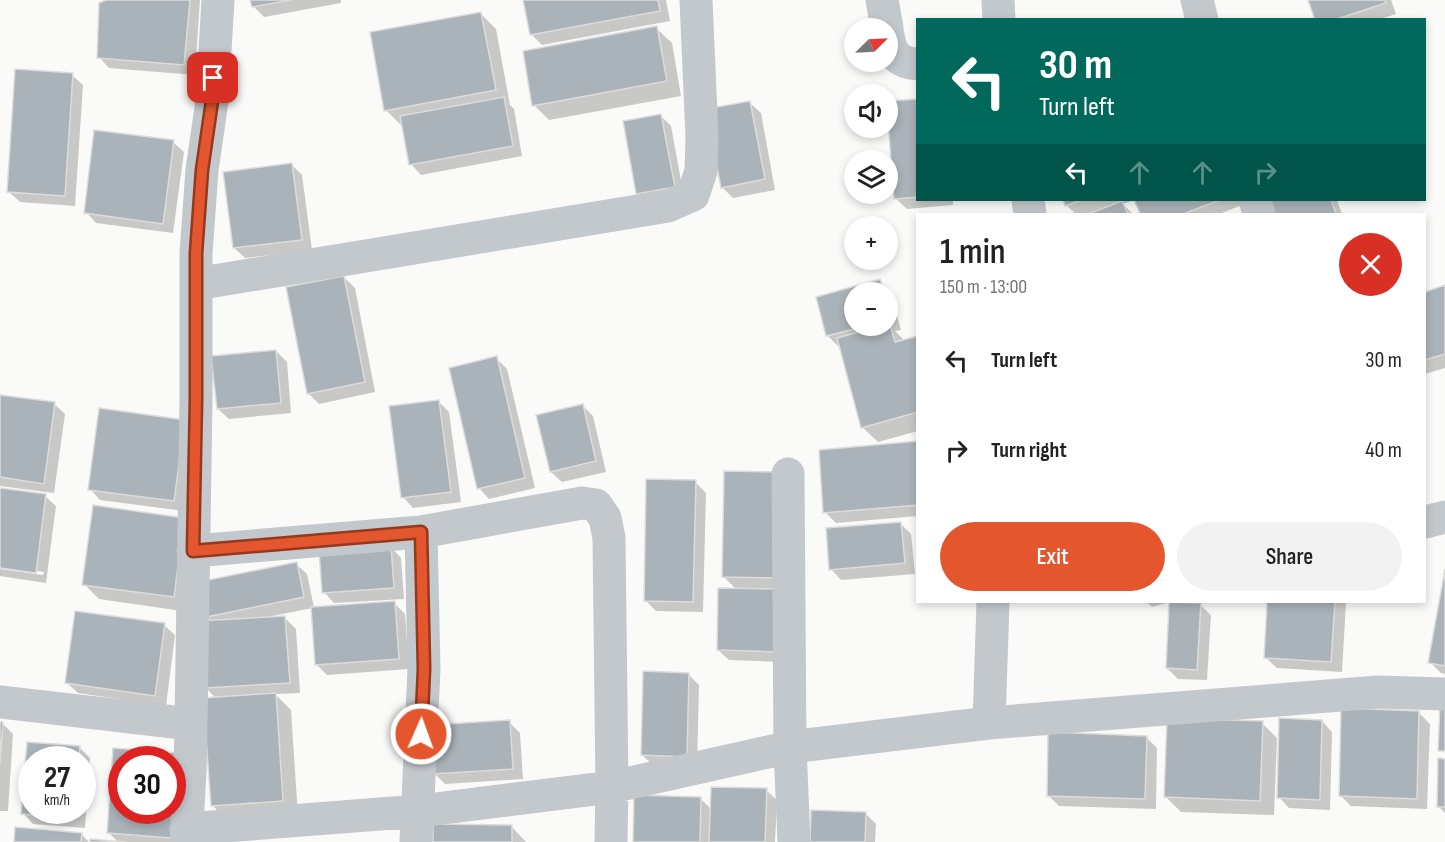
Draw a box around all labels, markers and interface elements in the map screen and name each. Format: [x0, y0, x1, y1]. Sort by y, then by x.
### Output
north arrow [844, 18, 898, 72]
map controls [844, 18, 898, 336]
text: 30 m [1039, 40, 1112, 91]
icon: left [940, 42, 1018, 120]
pin [187, 52, 238, 103]
icon: arrive [196, 61, 229, 94]
button: sound [844, 84, 898, 138]
text: Turn left [1039, 91, 1115, 123]
button: layers [844, 150, 898, 204]
icon: left [1060, 156, 1093, 189]
icon: ahead [1123, 156, 1156, 189]
icon: ahead [1186, 156, 1219, 189]
icon: right [1249, 156, 1282, 189]
button: + [844, 216, 898, 270]
text: 1 min [940, 231, 1005, 274]
button: close [1339, 233, 1402, 296]
text: 150 m · 13:00 [940, 275, 1027, 299]
button: − [844, 282, 898, 336]
icon: left [940, 344, 973, 377]
text: Turn left [991, 347, 1057, 374]
text: 30 m [1365, 347, 1402, 374]
icon: right [940, 434, 973, 467]
text: Turn right [991, 437, 1067, 464]
text: 40 m [1365, 437, 1402, 464]
button: Exit [940, 522, 1165, 591]
button: Share [1177, 522, 1402, 591]
position arrow [389, 702, 453, 766]
speed limit sign: 30 [108, 746, 186, 824]
text: 27 [44, 760, 70, 796]
text: km/h [44, 791, 70, 810]

